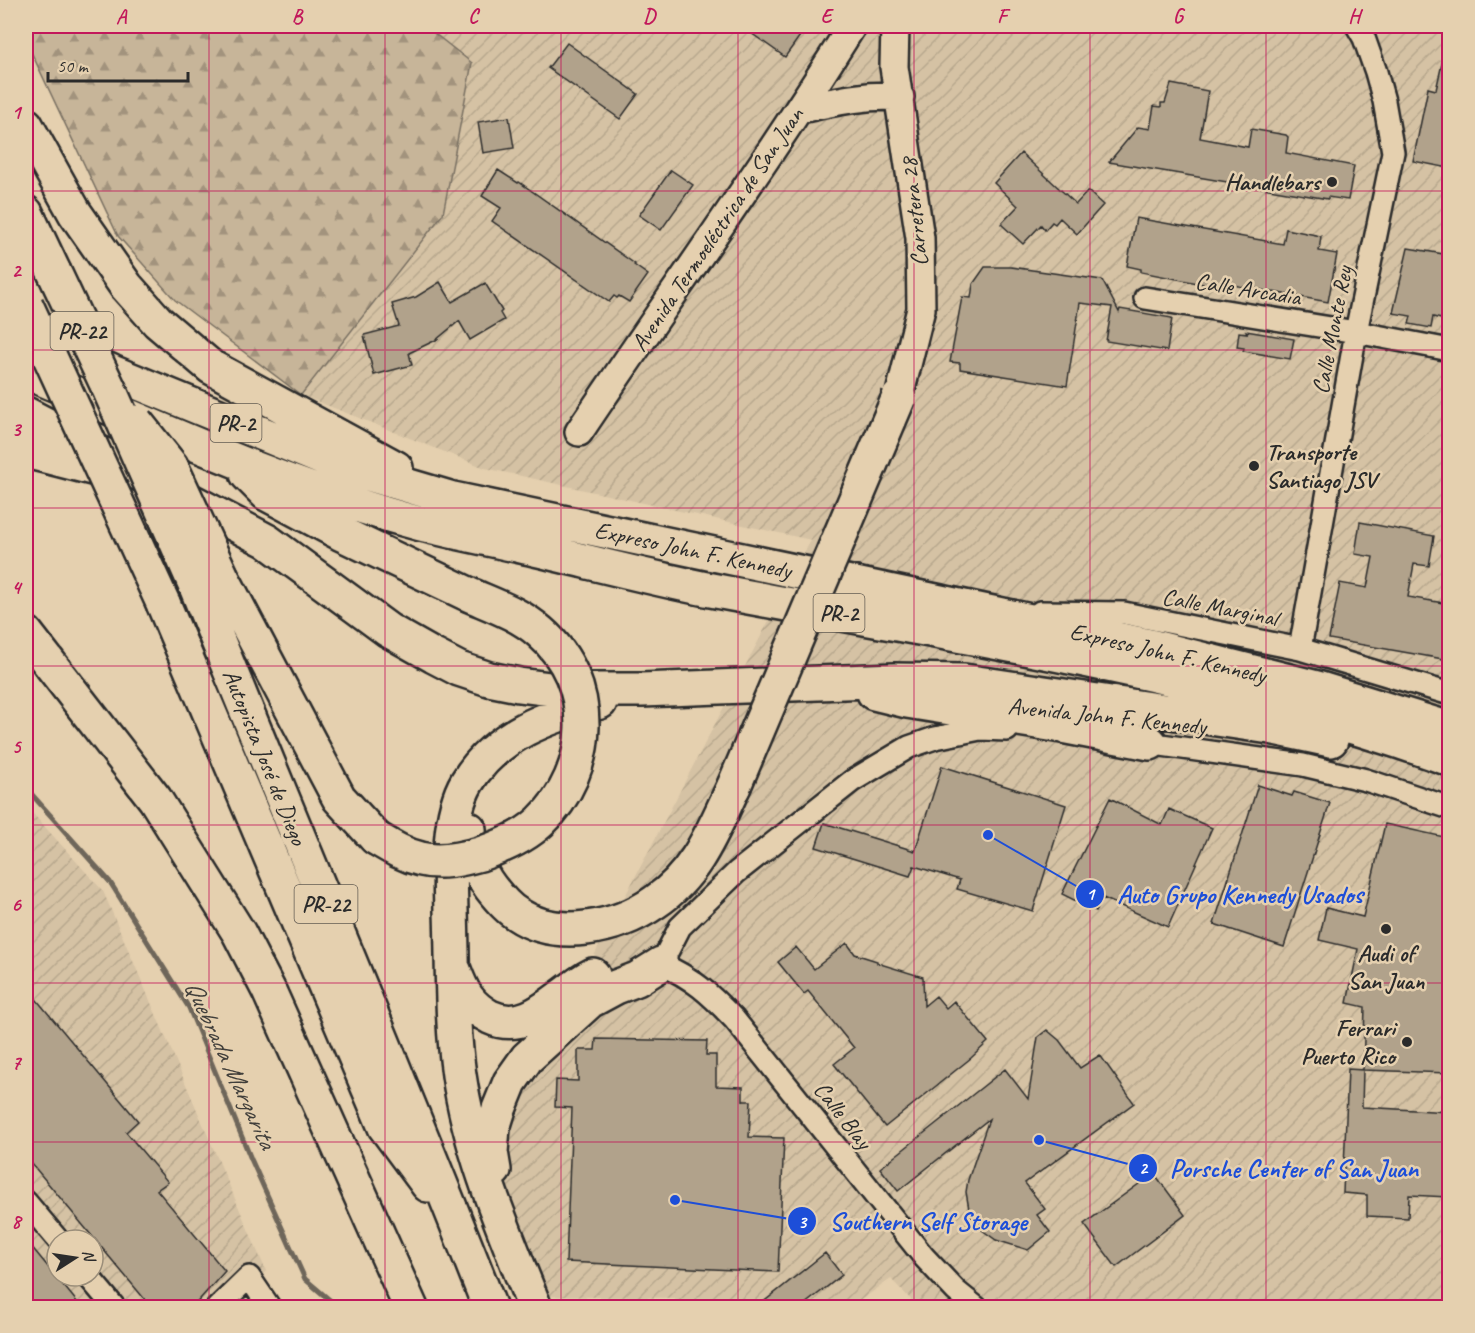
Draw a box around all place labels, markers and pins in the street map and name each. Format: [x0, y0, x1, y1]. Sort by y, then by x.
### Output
place label: Handlebars [1225, 167, 1323, 197]
marker: Handlebars [1325, 175, 1339, 189]
place label: Transporte Santiago JSV [1266, 437, 1381, 495]
marker: Transporte Santiago JSV [1247, 459, 1261, 473]
callout: Auto Grupo Kennedy Usados [1075, 872, 1375, 916]
marker: Audi of San Juan [1379, 922, 1393, 936]
place label: Audi of San Juan [1348, 938, 1425, 996]
place label: Ferrari Puerto Rico [1301, 1013, 1398, 1071]
marker: Ferrari Puerto Rico [1400, 1035, 1414, 1049]
callout: Porsche Center of San Juan [1128, 1146, 1431, 1190]
callout: Southern Self Storage [787, 1199, 1039, 1243]

